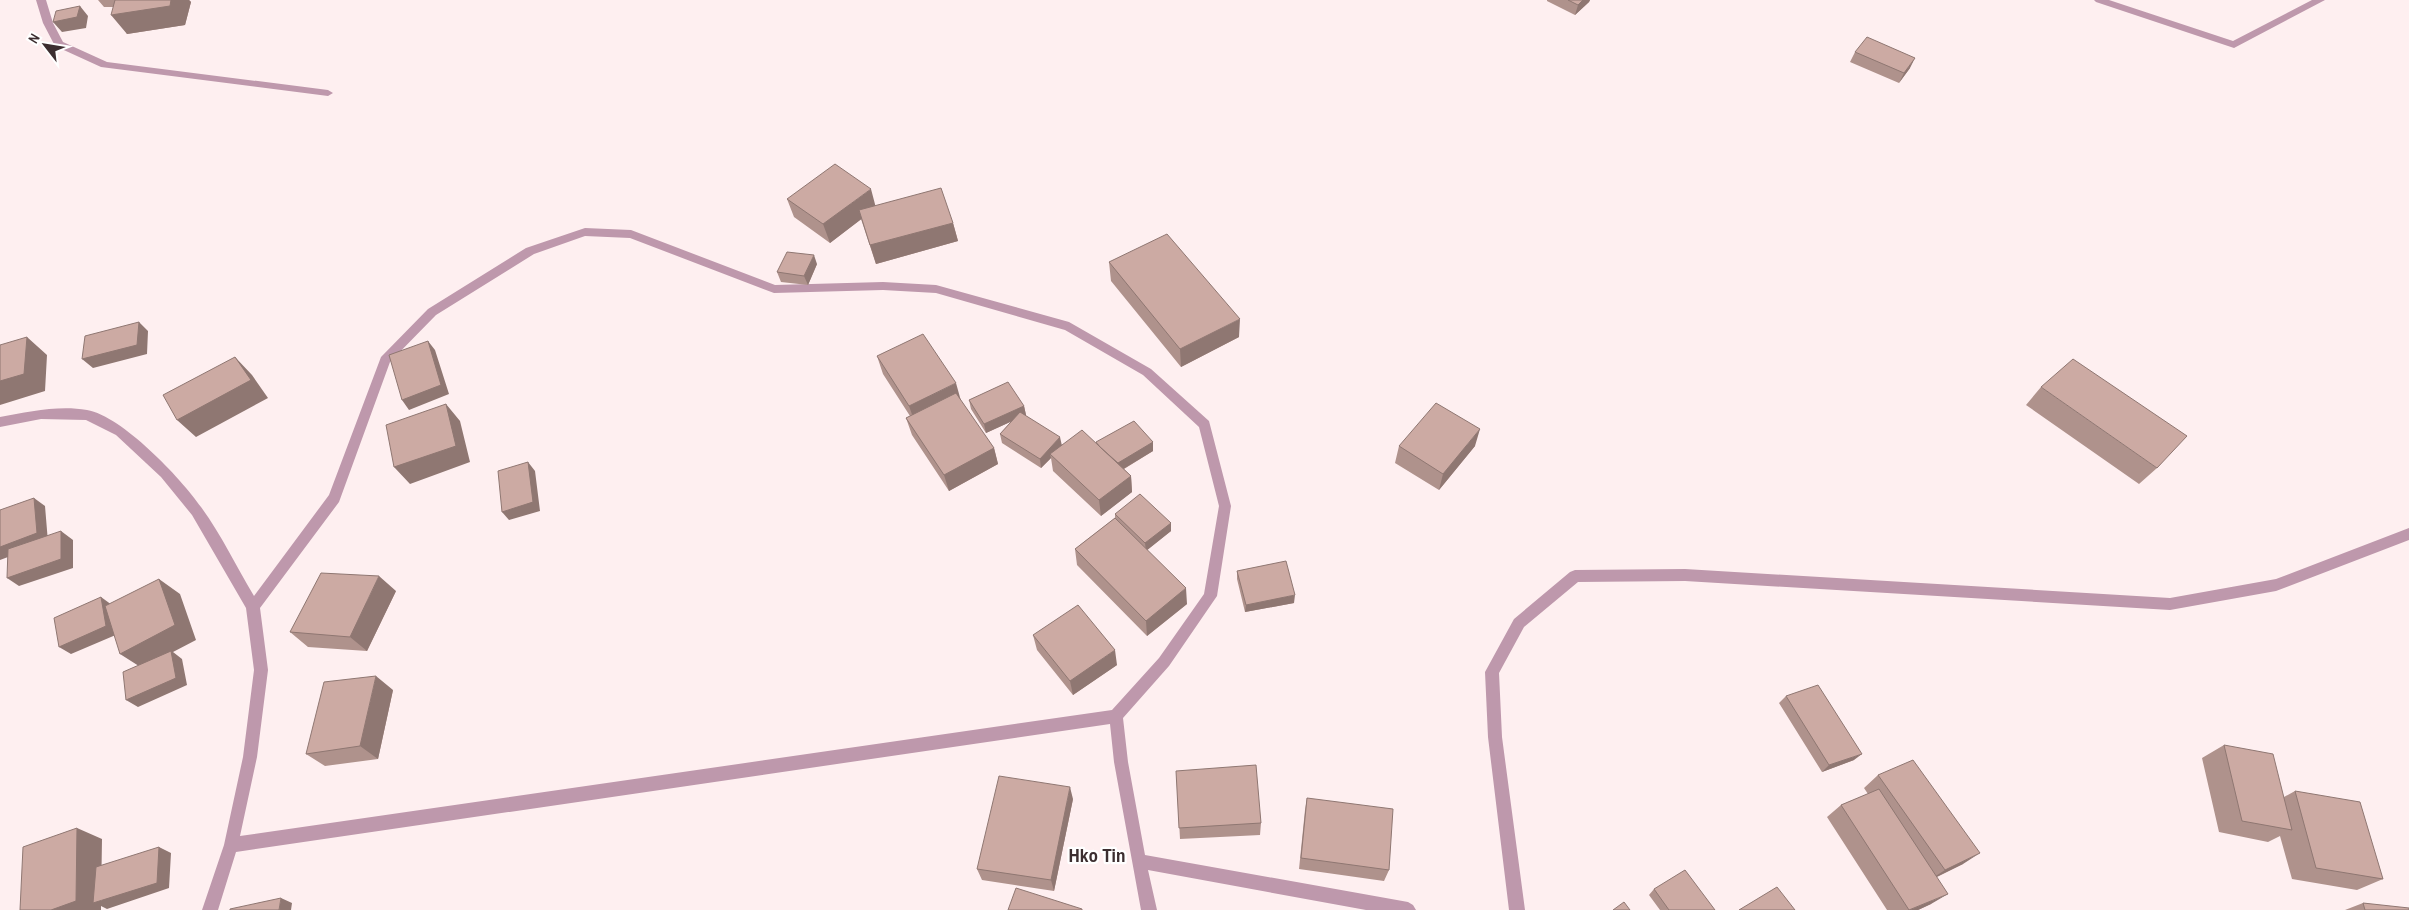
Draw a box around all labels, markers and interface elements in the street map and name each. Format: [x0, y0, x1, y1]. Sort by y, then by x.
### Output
north arrow [20, 20, 70, 70]
text: N [24, 30, 44, 46]
district label: Hko Tin [1069, 842, 1125, 868]

